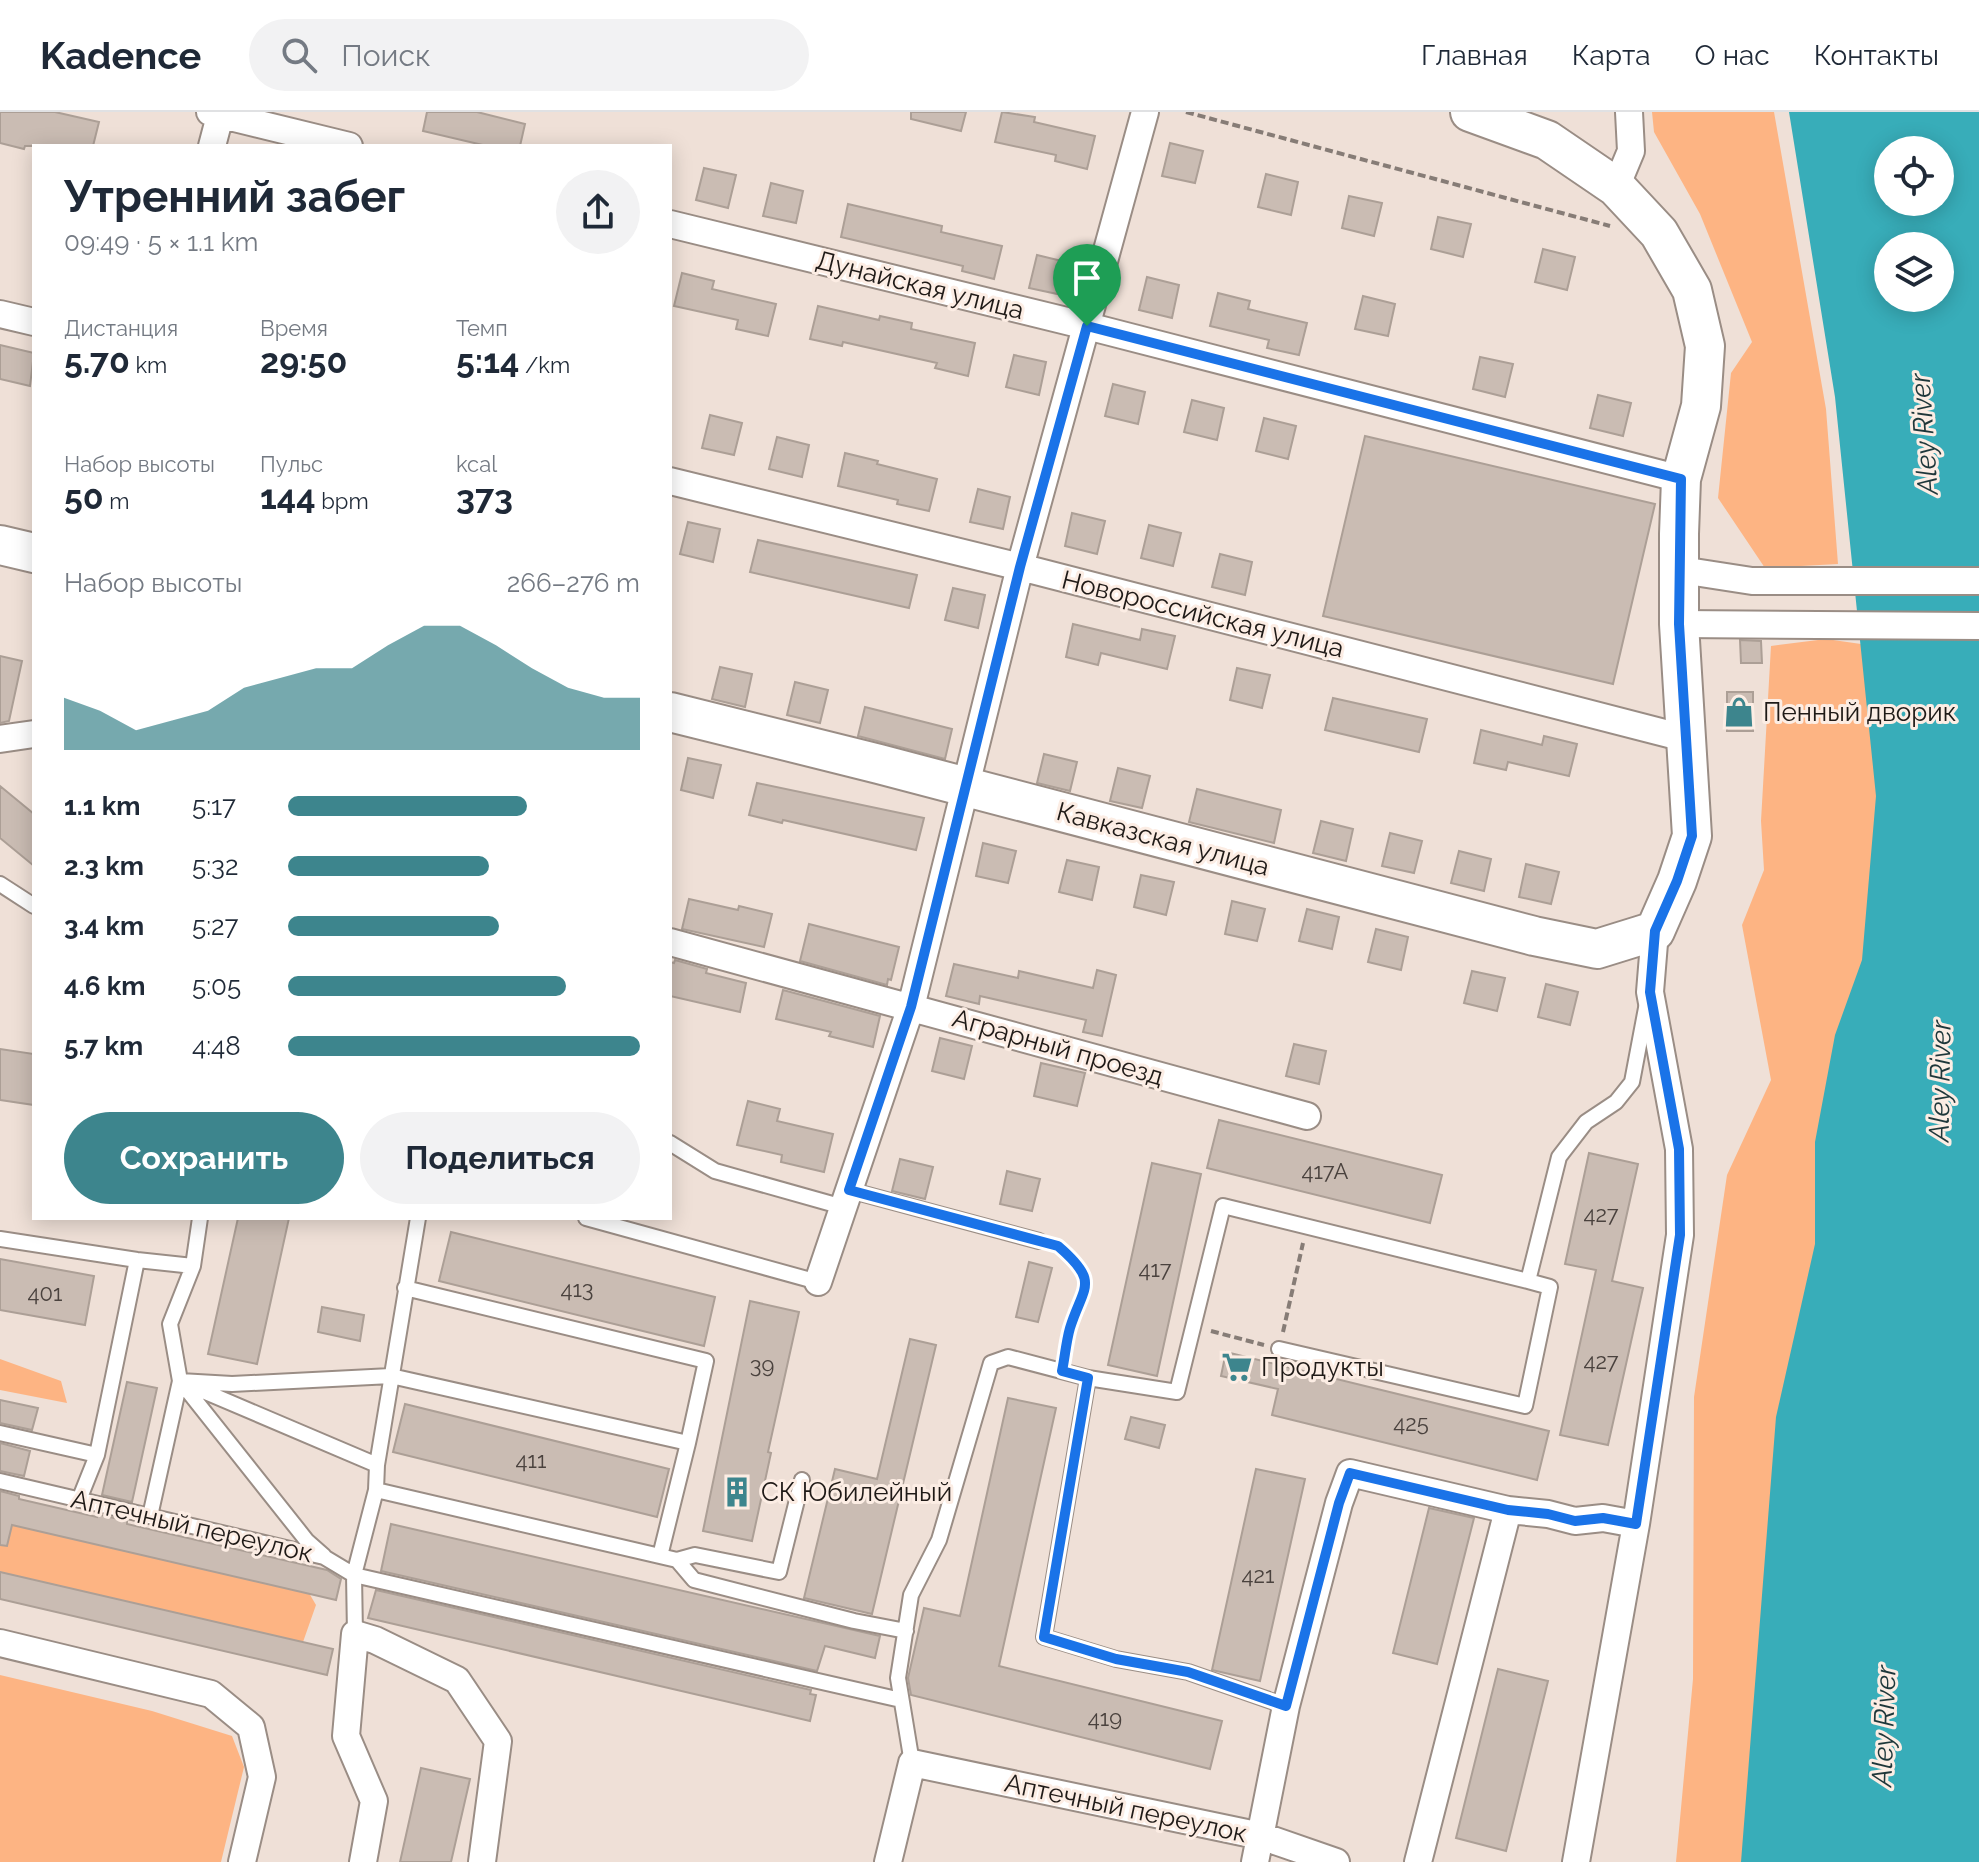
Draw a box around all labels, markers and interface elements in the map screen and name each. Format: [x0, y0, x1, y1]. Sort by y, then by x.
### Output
search box [249, 19, 809, 91]
text: Kadence [40, 33, 201, 78]
icon: search [277, 33, 321, 77]
text: Поиск [341, 38, 431, 73]
text: Главная [1421, 39, 1528, 72]
text: Карта [1572, 39, 1651, 72]
text: О нас [1695, 39, 1770, 72]
text: Контакты [1814, 39, 1939, 72]
map controls [1874, 136, 1954, 312]
button: locate [1874, 136, 1954, 216]
button: share [556, 170, 640, 254]
text: Утренний забег [64, 171, 405, 222]
text: 09:49 · 5 × 1.1 km [64, 227, 258, 257]
button: layers [1874, 232, 1954, 312]
pin [1053, 244, 1121, 326]
street label: Дунайская улица [813, 245, 1027, 325]
icon: arrive [1065, 256, 1109, 300]
text: Дистанция [64, 315, 178, 341]
text: Время [260, 315, 328, 341]
text: Темп [456, 315, 508, 341]
text: 5.70 [64, 341, 130, 381]
text: 29:50 [260, 341, 347, 381]
text: 5:14 [456, 341, 519, 381]
text: km [130, 352, 167, 378]
text: /km [519, 352, 570, 378]
water label: Aley River [1903, 371, 1945, 498]
text: Набор высоты [64, 451, 215, 477]
text: Пульс [260, 451, 323, 477]
text: kcal [456, 451, 497, 477]
text: 50 [64, 477, 104, 517]
text: 144 [260, 477, 316, 517]
text: 373 [456, 477, 513, 517]
text: m [104, 488, 130, 514]
text: bpm [316, 488, 369, 514]
street label: Новороссийская улица [1059, 564, 1347, 664]
text: Набор высоты [64, 568, 242, 598]
text: 266–276 m [507, 568, 640, 598]
shop icon: Пенный дворик [1722, 695, 1756, 729]
place label: Пенный дворик [1763, 697, 1956, 727]
text: 1.1 km [64, 791, 141, 821]
text: 5:17 [192, 791, 236, 821]
street label: Кавказская улица [1053, 796, 1273, 882]
text: 2.3 km [64, 851, 144, 881]
text: 5:32 [192, 851, 239, 881]
text: 3.4 km [64, 911, 144, 941]
text: 5:27 [192, 911, 239, 941]
text: 4.6 km [64, 971, 145, 1001]
text: 5:05 [192, 971, 241, 1001]
street label: Аграрный проезд [949, 1003, 1167, 1091]
water label: Aley River [1922, 1019, 1958, 1144]
text: 5.7 km [64, 1031, 143, 1061]
text: 4:48 [192, 1031, 241, 1061]
button: Сохранить [64, 1112, 344, 1204]
button: Поделиться [360, 1112, 640, 1204]
house number: 417А [1302, 1158, 1349, 1184]
house number: 427 [1583, 1201, 1619, 1227]
house number: 417 [1138, 1256, 1172, 1282]
house number: 413 [560, 1276, 594, 1302]
house number: 401 [28, 1280, 62, 1306]
house number: 427 [1583, 1348, 1619, 1374]
supermarket icon: Продукты [1220, 1350, 1254, 1384]
house number: 39 [750, 1352, 774, 1378]
place label: Продукты [1261, 1352, 1384, 1382]
house number: 425 [1393, 1410, 1429, 1436]
house number: 411 [516, 1447, 546, 1473]
building icon: СК Юбилейный [720, 1475, 754, 1509]
place label: СК Юбилейный [761, 1477, 952, 1507]
street label: Аптечный переулок [68, 1484, 316, 1568]
house number: 421 [1242, 1562, 1274, 1588]
water label: Aley River [1865, 1663, 1903, 1789]
house number: 419 [1088, 1705, 1122, 1731]
street label: Аптечный переулок [1002, 1768, 1250, 1848]

